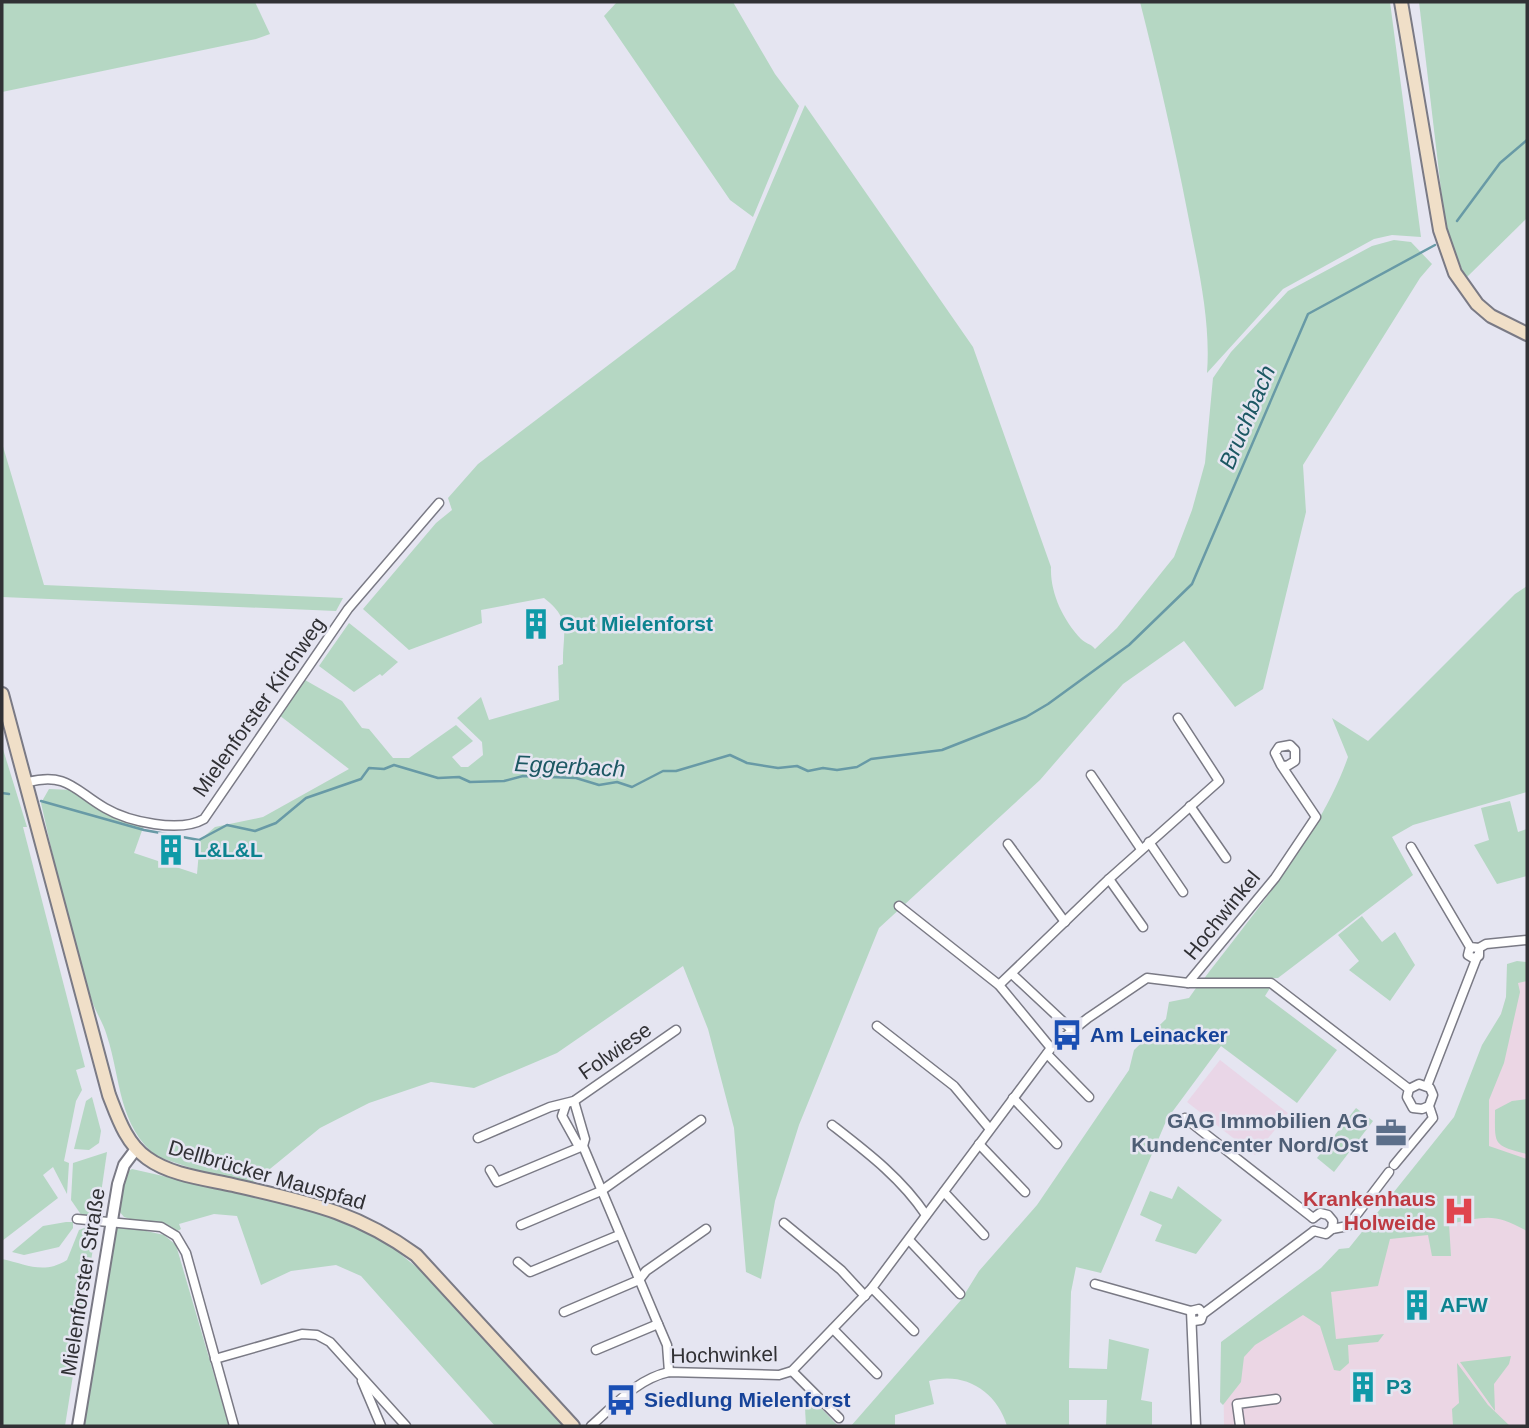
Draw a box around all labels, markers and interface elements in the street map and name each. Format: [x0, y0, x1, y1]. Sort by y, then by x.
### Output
water label: Bruchbach [1214, 361, 1280, 473]
building icon: Gut Mielenforst [519, 607, 553, 641]
place label: Gut Mielenforst [559, 612, 713, 635]
street label: Mielenforster Kirchweg [188, 613, 329, 801]
water label: Eggerbach [514, 750, 626, 782]
building icon: L&L&L [154, 833, 188, 867]
place label: L&L&L [194, 838, 263, 861]
street label: Hochwinkel [1179, 866, 1264, 964]
street label: Folwiese [574, 1017, 655, 1084]
bus stop icon: Am Leinacker [1050, 1018, 1084, 1052]
place label: Am Leinacker [1090, 1023, 1228, 1046]
place label: GAG Immobilien AG Kundencenter Nord/Ost [1131, 1109, 1368, 1156]
office icon: GAG Immobilien AG Kundencenter Nord/Ost [1374, 1116, 1408, 1150]
street label: Dellbrücker Mauspfad [166, 1135, 368, 1214]
street label: Mielenforster Straße [56, 1186, 109, 1378]
place label: Krankenhaus Holweide [1303, 1187, 1436, 1234]
hospital icon: Krankenhaus Holweide [1442, 1194, 1476, 1228]
building icon: AFW [1400, 1288, 1434, 1322]
place label: AFW [1440, 1293, 1488, 1316]
street label: Hochwinkel [670, 1342, 778, 1367]
building icon: P3 [1346, 1370, 1380, 1404]
place label: P3 [1386, 1375, 1412, 1398]
bus stop icon: Siedlung Mielenforst [604, 1383, 638, 1417]
place label: Siedlung Mielenforst [644, 1388, 851, 1411]

